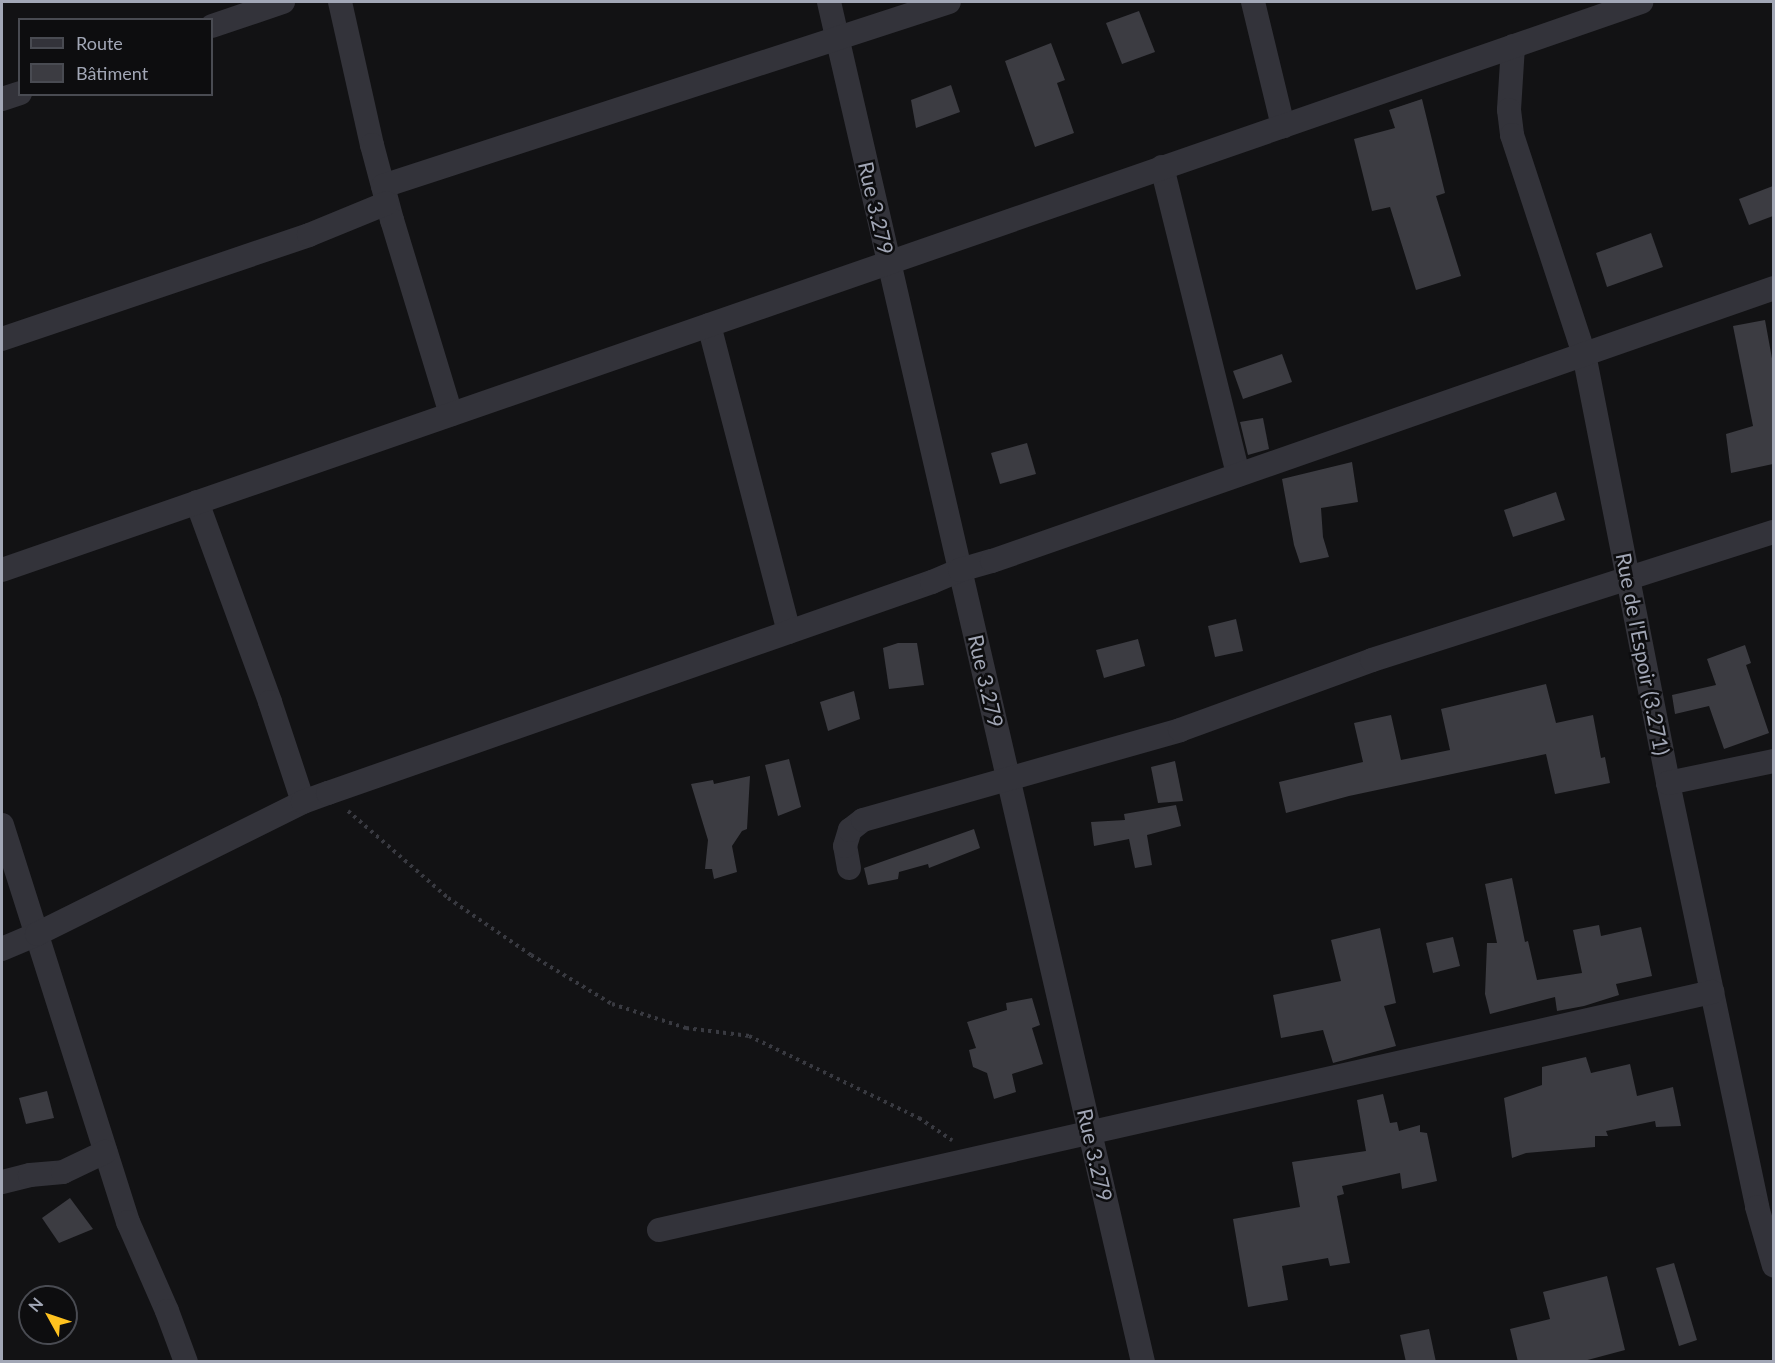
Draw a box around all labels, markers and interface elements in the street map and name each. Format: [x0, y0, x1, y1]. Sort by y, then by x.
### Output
legend [18, 18, 213, 96]
text: Route [76, 32, 123, 54]
text: Bâtiment [76, 62, 148, 84]
street label: Rue 3.279 [853, 159, 899, 257]
street label: Rue de l'Espoir (3.271) [1611, 550, 1675, 758]
street label: Rue 3.279 [963, 632, 1009, 730]
street label: Rue 3.279 [1072, 1106, 1118, 1204]
north arrow [18, 1285, 78, 1345]
text: N [24, 1294, 47, 1315]

